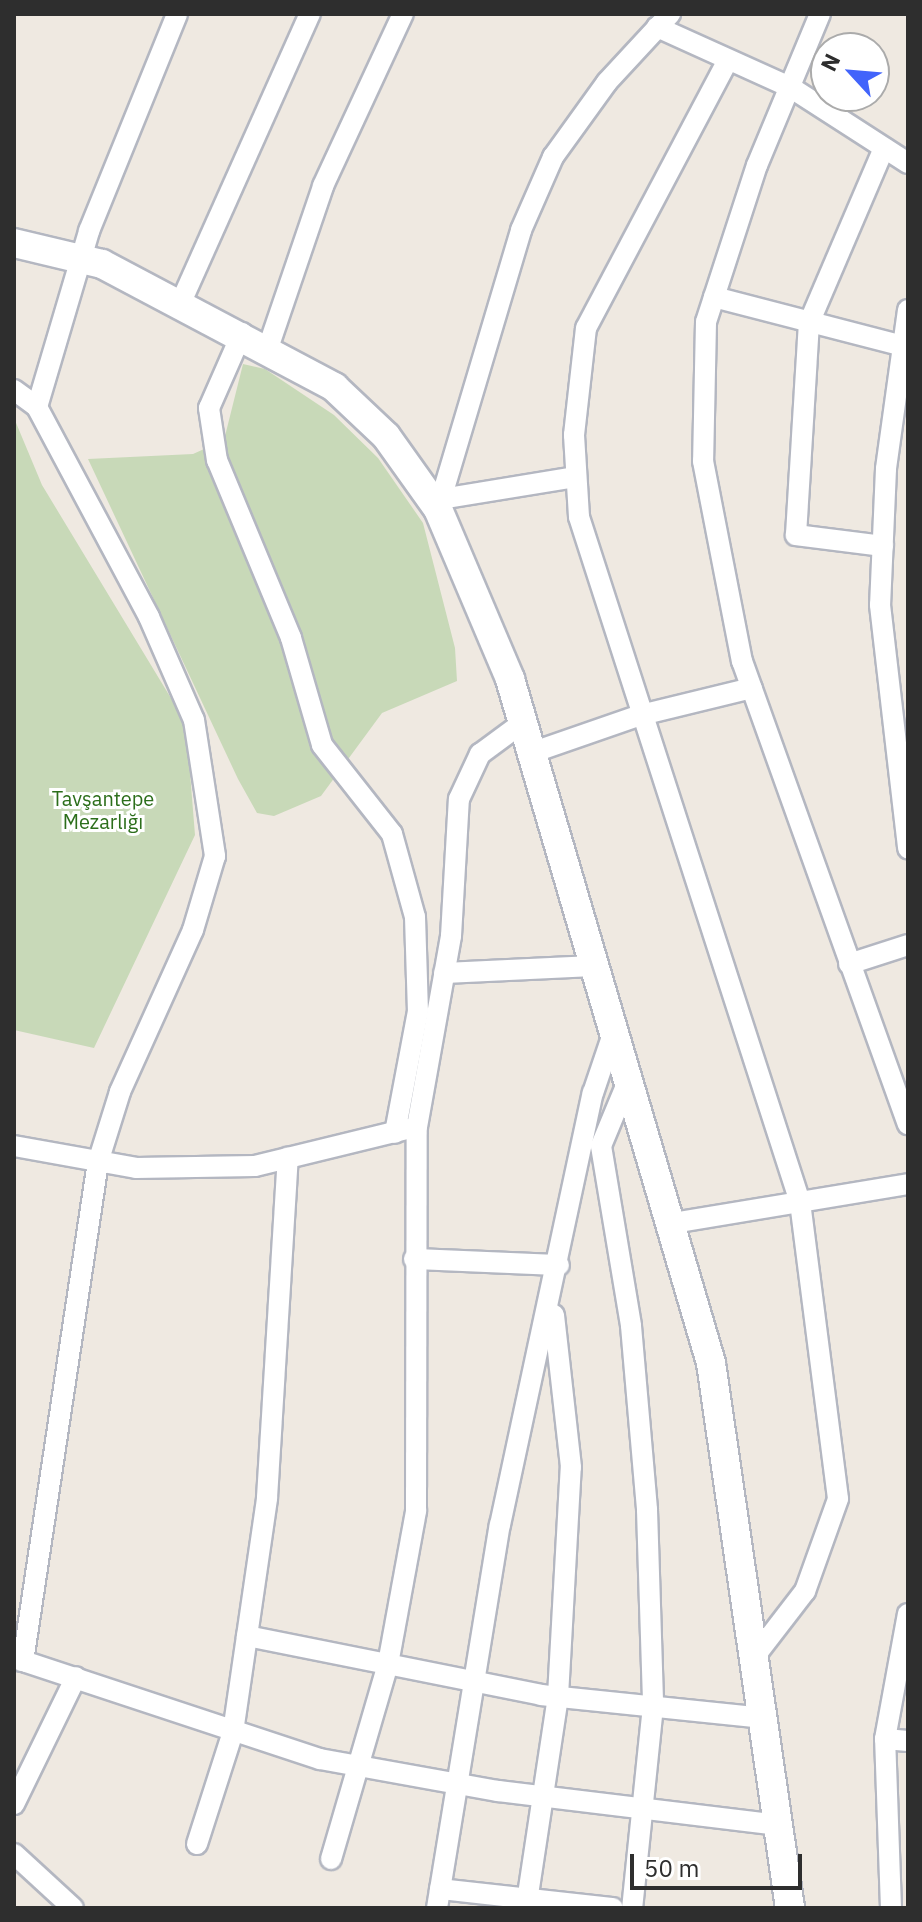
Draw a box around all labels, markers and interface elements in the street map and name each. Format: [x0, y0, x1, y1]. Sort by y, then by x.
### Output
north arrow [810, 32, 890, 112]
text: N [813, 49, 846, 76]
park label: Tavşantepe Mezarlığı [52, 787, 154, 834]
scale bar [634, 1838, 806, 1888]
text: 50 m [644, 1852, 699, 1884]

